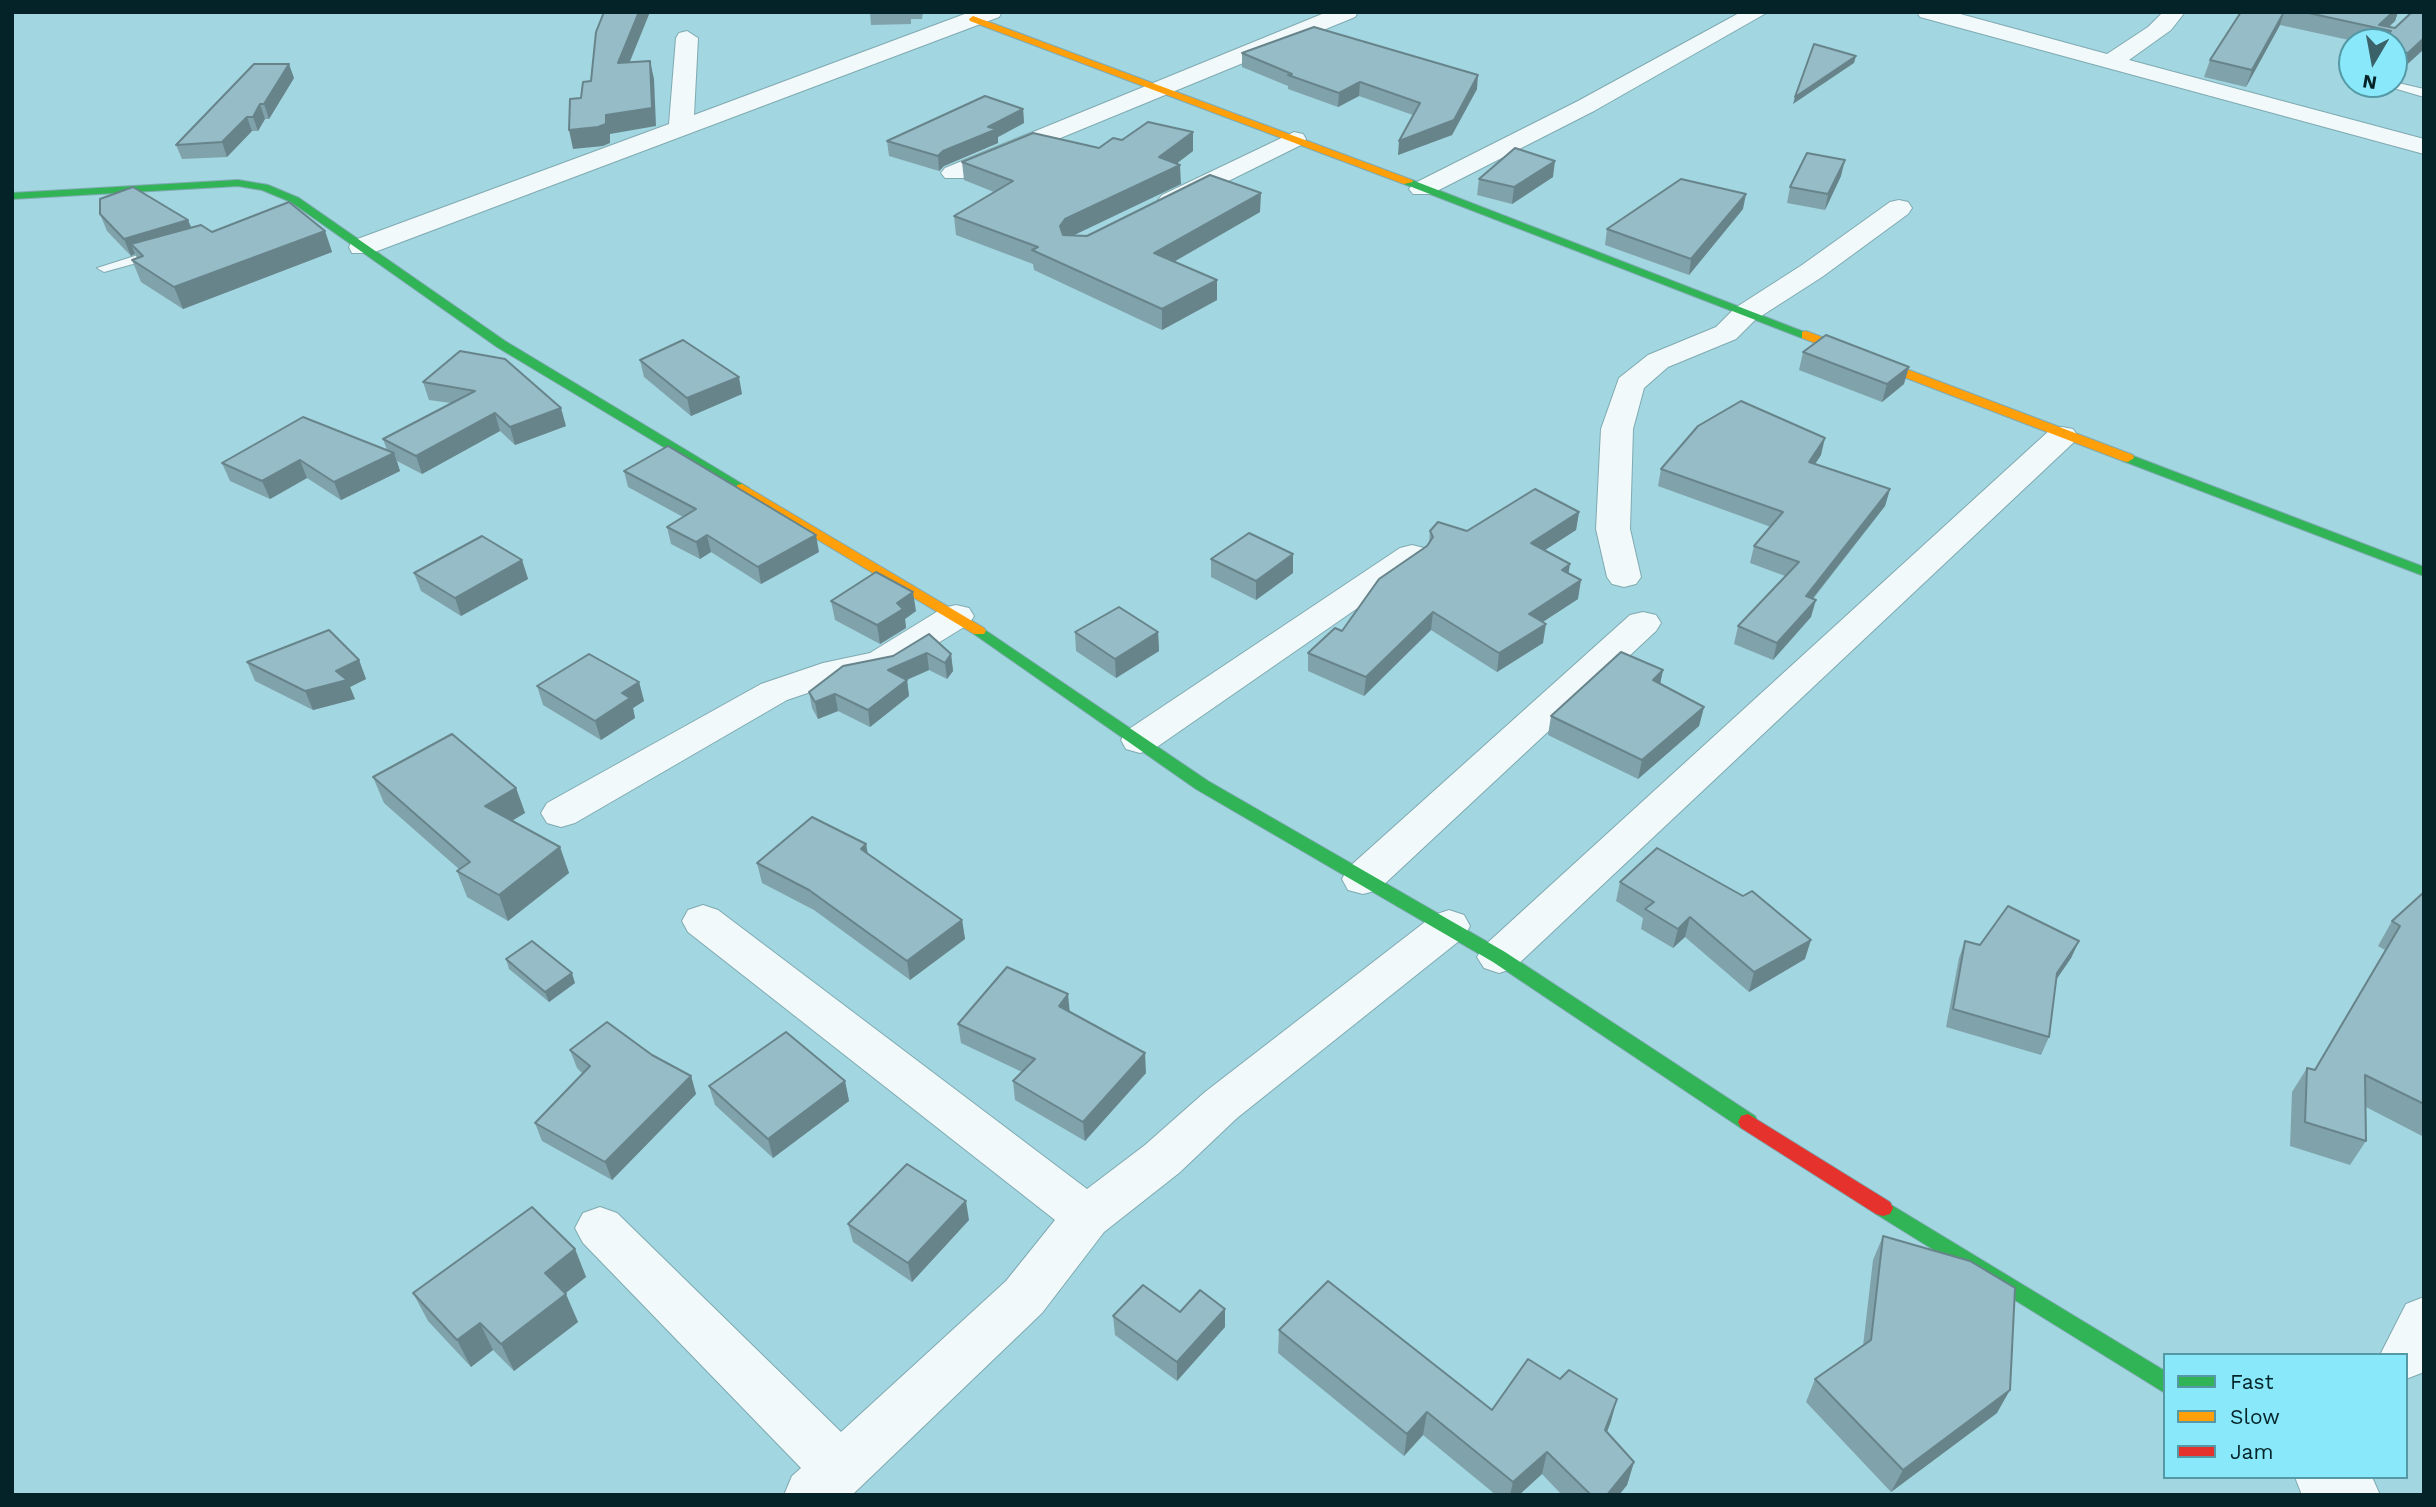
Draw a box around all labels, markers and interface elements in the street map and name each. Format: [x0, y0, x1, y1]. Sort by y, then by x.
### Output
north arrow [2338, 28, 2408, 98]
text: N [2361, 70, 2379, 95]
legend [2163, 1353, 2408, 1479]
text: Fast [2230, 1369, 2274, 1394]
text: Slow [2230, 1404, 2280, 1429]
text: Jam [2230, 1439, 2273, 1464]

